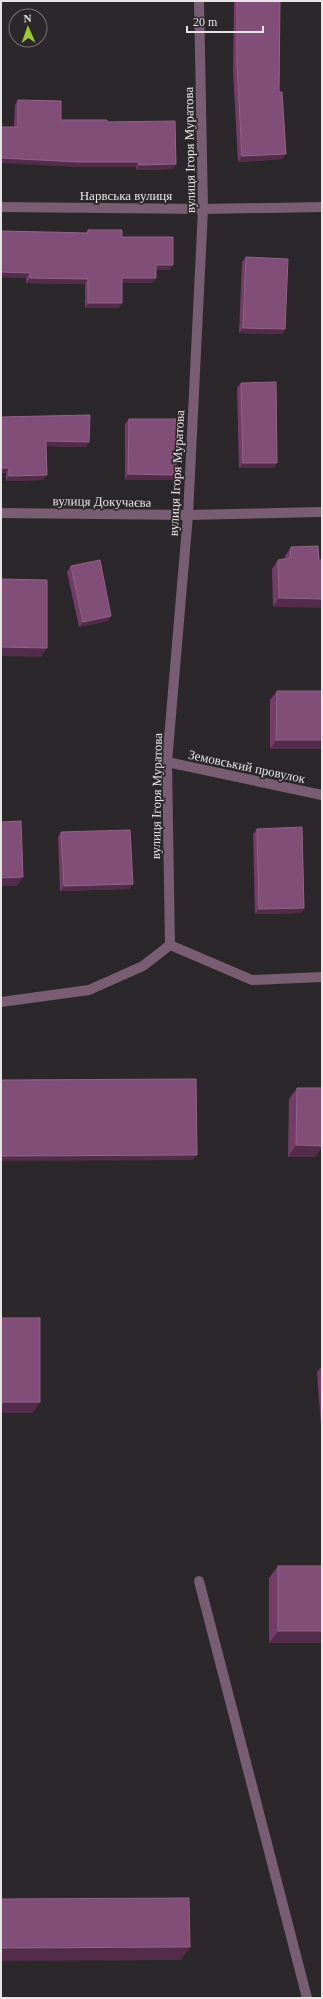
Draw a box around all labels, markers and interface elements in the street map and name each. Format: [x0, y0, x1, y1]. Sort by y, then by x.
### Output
north arrow [8, 8, 48, 48]
scale bar [187, 8, 263, 34]
text: N [23, 12, 32, 24]
text: 20 m [193, 15, 218, 29]
street label: вулиця Ігоря Муратова [181, 87, 198, 213]
street label: Нарвська вулиця [80, 188, 172, 203]
street label: вулиця Ігоря Муратова [166, 409, 187, 536]
street label: вулиця Докучаєва [52, 493, 152, 510]
street label: вулиця Ігоря Муратова [148, 733, 165, 859]
street label: Земовський провулок [187, 747, 307, 786]

